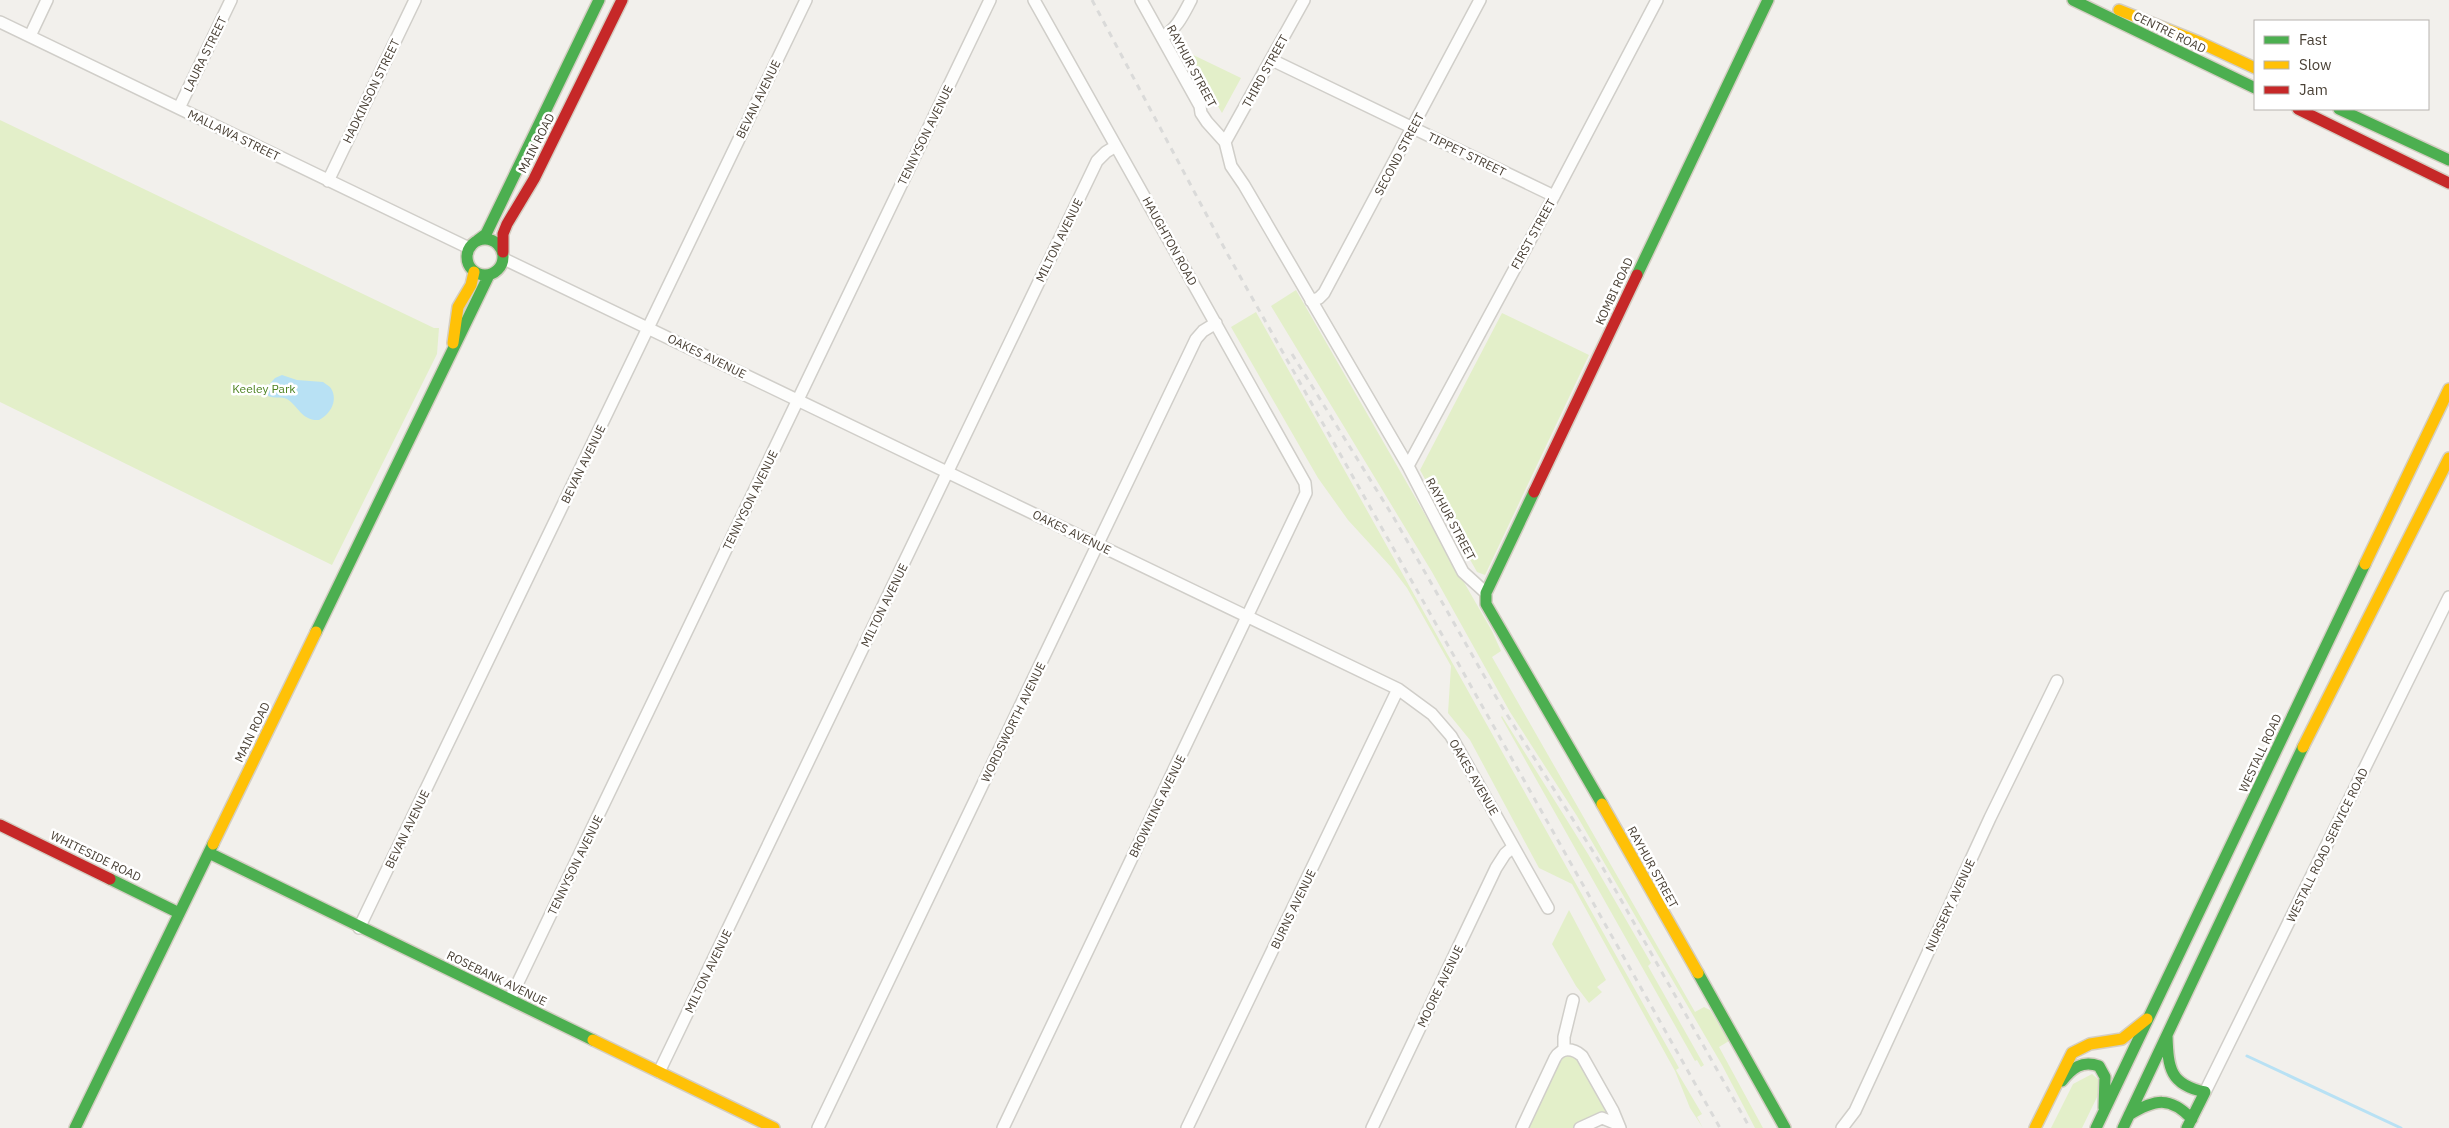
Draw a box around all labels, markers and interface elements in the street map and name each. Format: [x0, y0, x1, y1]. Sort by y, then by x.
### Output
street label: CENTRE ROAD [2131, 8, 2209, 56]
street label: LAURA STREET [180, 14, 230, 94]
legend [2254, 20, 2429, 110]
street label: RAYHUR STREET [1164, 22, 1220, 110]
text: Fast [2299, 30, 2327, 49]
street label: THIRD STREET [1239, 32, 1291, 110]
street label: HADKINSON STREET [339, 36, 403, 146]
text: Slow [2299, 55, 2332, 74]
street label: BEVAN AVENUE [732, 57, 784, 141]
text: Jam [2299, 80, 2328, 99]
street label: TENNYSON AVENUE [894, 82, 956, 188]
street label: MALLAWA STREET [185, 106, 283, 164]
street label: SECOND STREET [1371, 110, 1427, 198]
street label: MAIN ROAD [515, 111, 557, 175]
street label: TIPPET STREET [1425, 129, 1509, 179]
street label: HAUGHTON ROAD [1139, 194, 1201, 288]
street label: MILTON AVENUE [1032, 196, 1086, 284]
street label: FIRST STREET [1508, 196, 1559, 272]
street label: KOMBI ROAD [1592, 255, 1636, 327]
street label: OAKES AVENUE [665, 331, 749, 381]
park label: Keeley Park [232, 381, 296, 396]
street label: BEVAN AVENUE [557, 422, 609, 506]
street label: TENNYSON AVENUE [719, 447, 781, 553]
street label: RAYHUR STREET [1423, 475, 1479, 563]
street label: OAKES AVENUE [1030, 507, 1114, 557]
street label: MILTON AVENUE [857, 561, 911, 649]
street label: WORDSWORTH AVENUE [977, 659, 1049, 785]
street label: MAIN ROAD [231, 699, 273, 765]
street label: WESTALL ROAD [2235, 711, 2285, 795]
street label: OAKES AVENUE [1446, 736, 1502, 818]
street label: BROWNING AVENUE [1126, 752, 1188, 860]
street label: WESTALL ROAD SERVICE ROAD [2283, 765, 2371, 925]
street label: BEVAN AVENUE [381, 787, 433, 871]
street label: TENNYSON AVENUE [544, 812, 606, 918]
street label: RAYHUR STREET [1624, 823, 1682, 911]
street label: WHITESIDE ROAD [48, 828, 144, 884]
street label: NURSERY AVENUE [1922, 856, 1978, 954]
street label: BURNS AVENUE [1267, 867, 1319, 951]
street label: MILTON AVENUE [681, 927, 735, 1015]
street label: MOORE AVENUE [1414, 943, 1466, 1029]
street label: ROSEBANK AVENUE [445, 947, 549, 1009]

